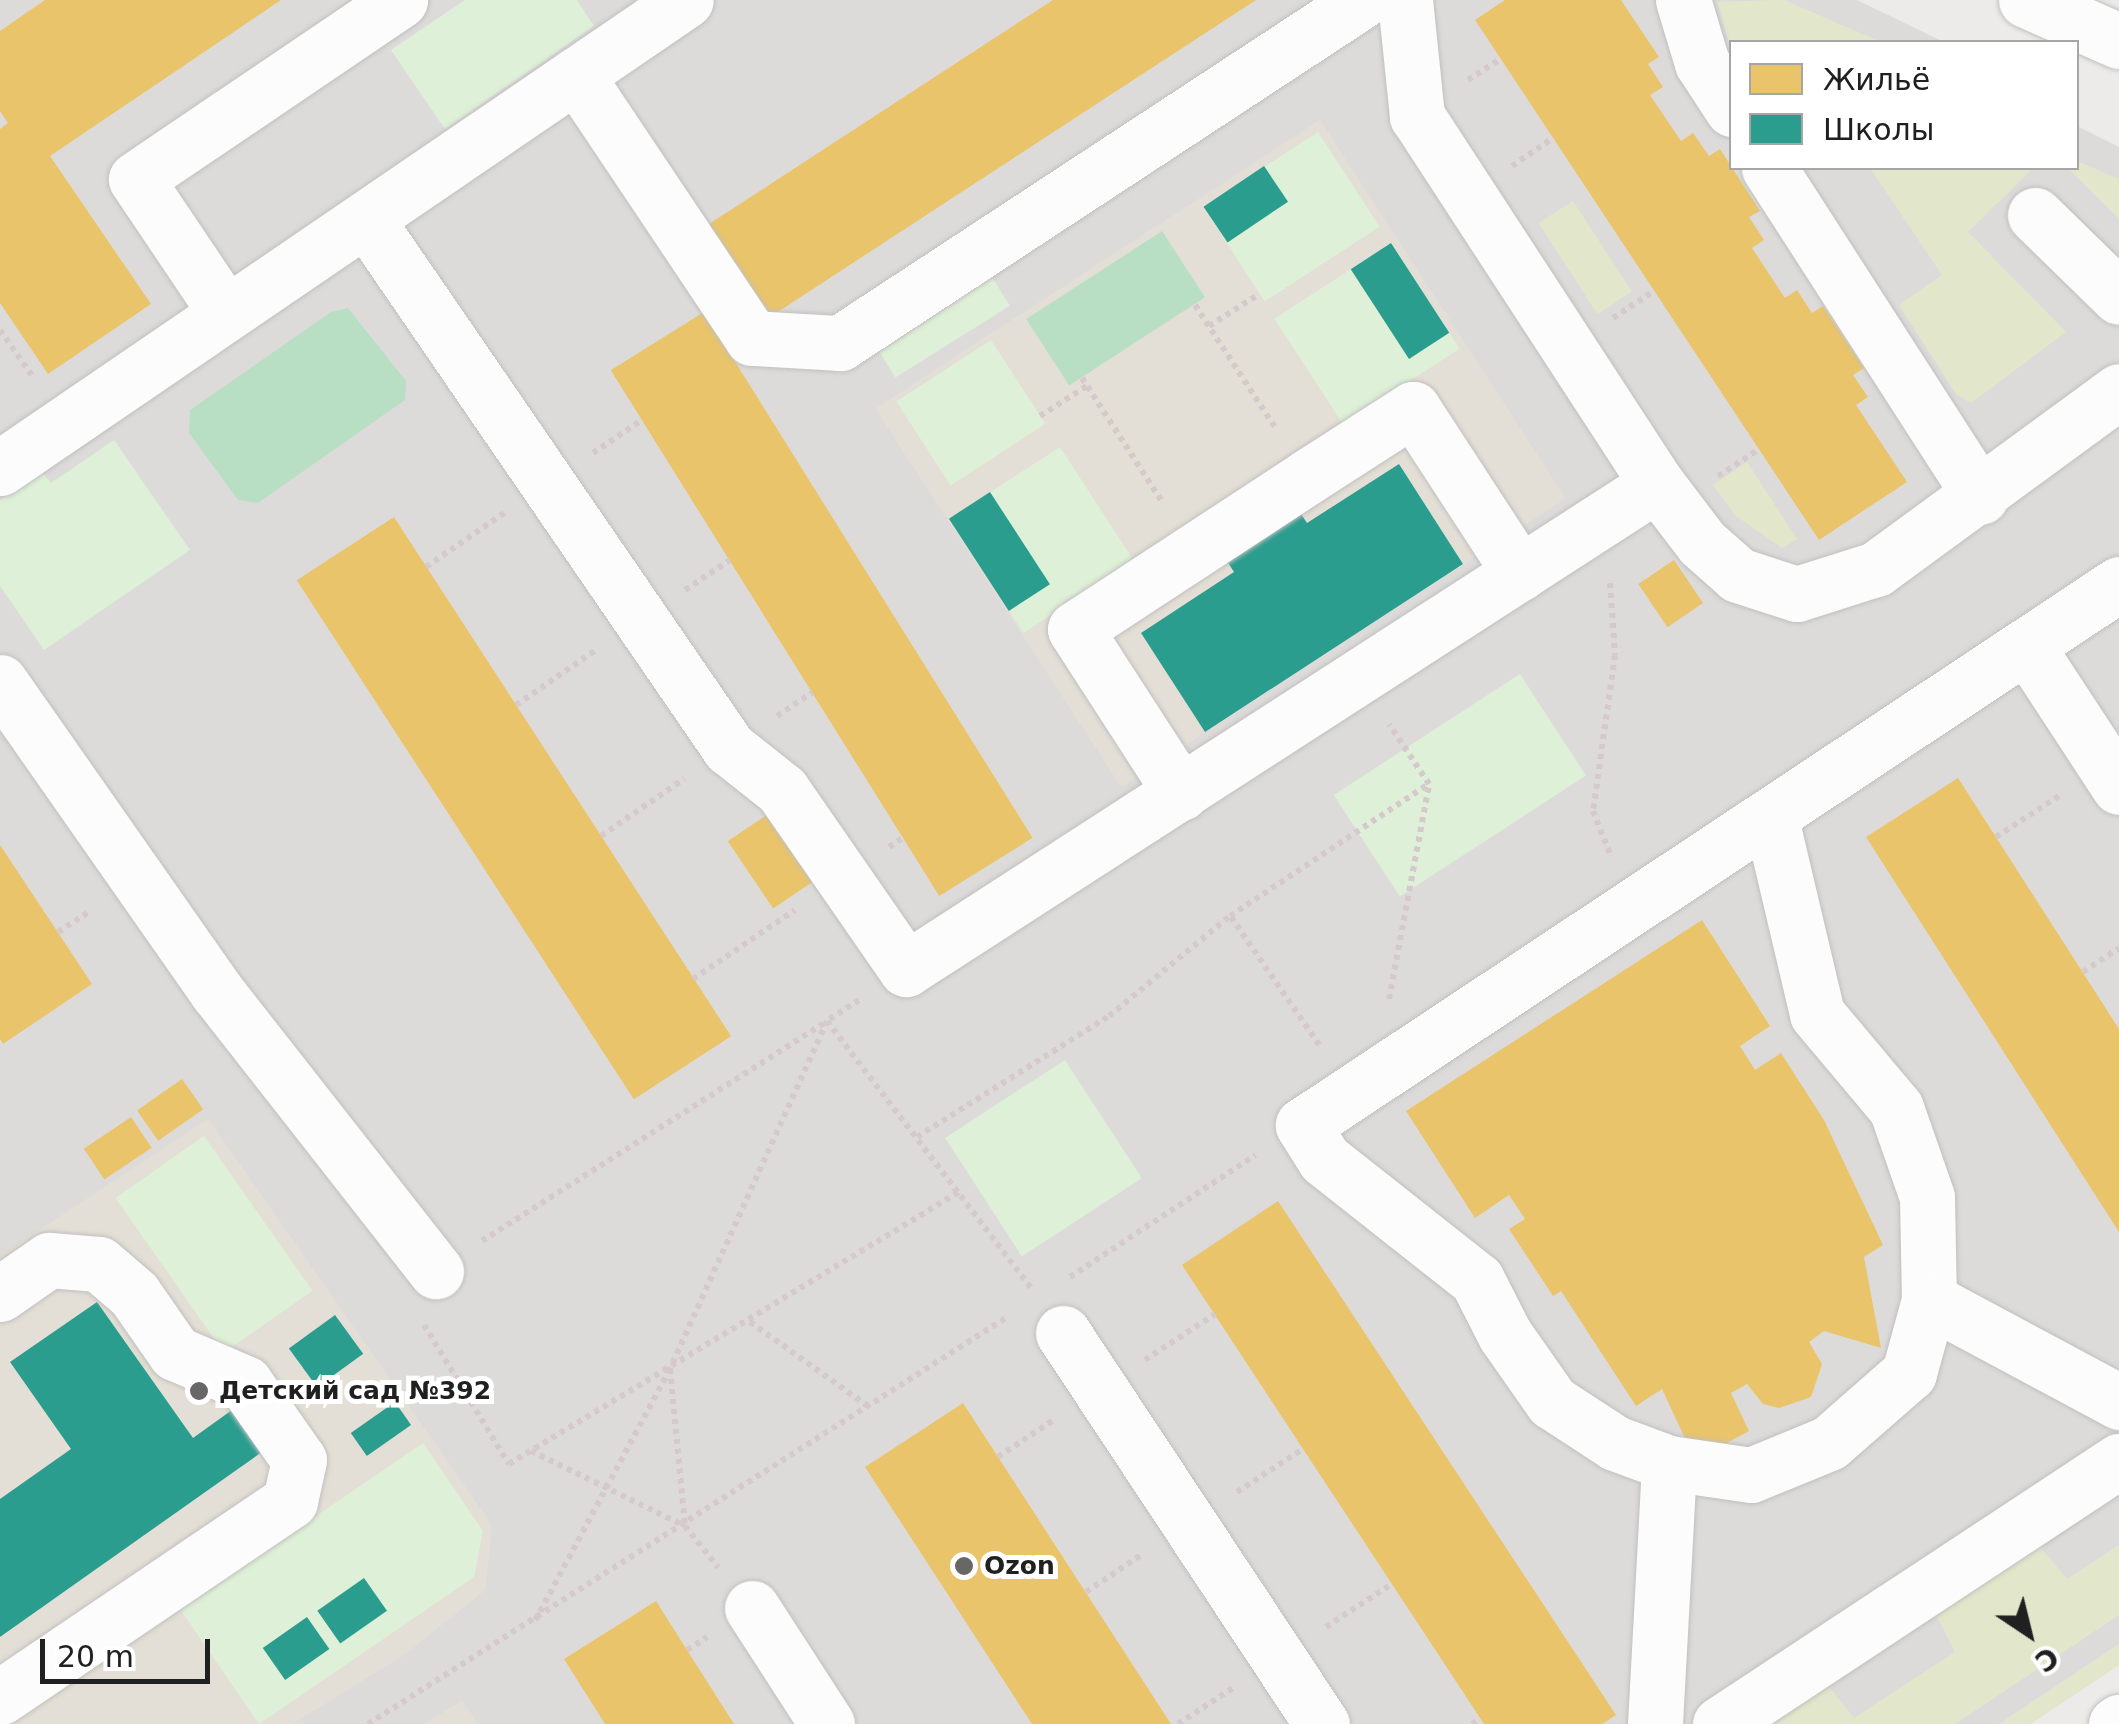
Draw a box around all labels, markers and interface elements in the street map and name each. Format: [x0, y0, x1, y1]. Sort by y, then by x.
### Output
legend [1729, 40, 2079, 170]
text: Жильё [1823, 62, 1930, 97]
text: Школы [1823, 112, 1934, 147]
place label: Детский сад №392 [219, 1376, 491, 1406]
marker: Детский сад №392 [188, 1380, 210, 1402]
place label: Ozon [984, 1551, 1055, 1581]
marker: Ozon [953, 1555, 975, 1577]
north arrow [1979, 1584, 2079, 1684]
scale bar [45, 1619, 215, 1681]
text: 20 m [57, 1639, 134, 1674]
text: С [2029, 1640, 2064, 1678]

